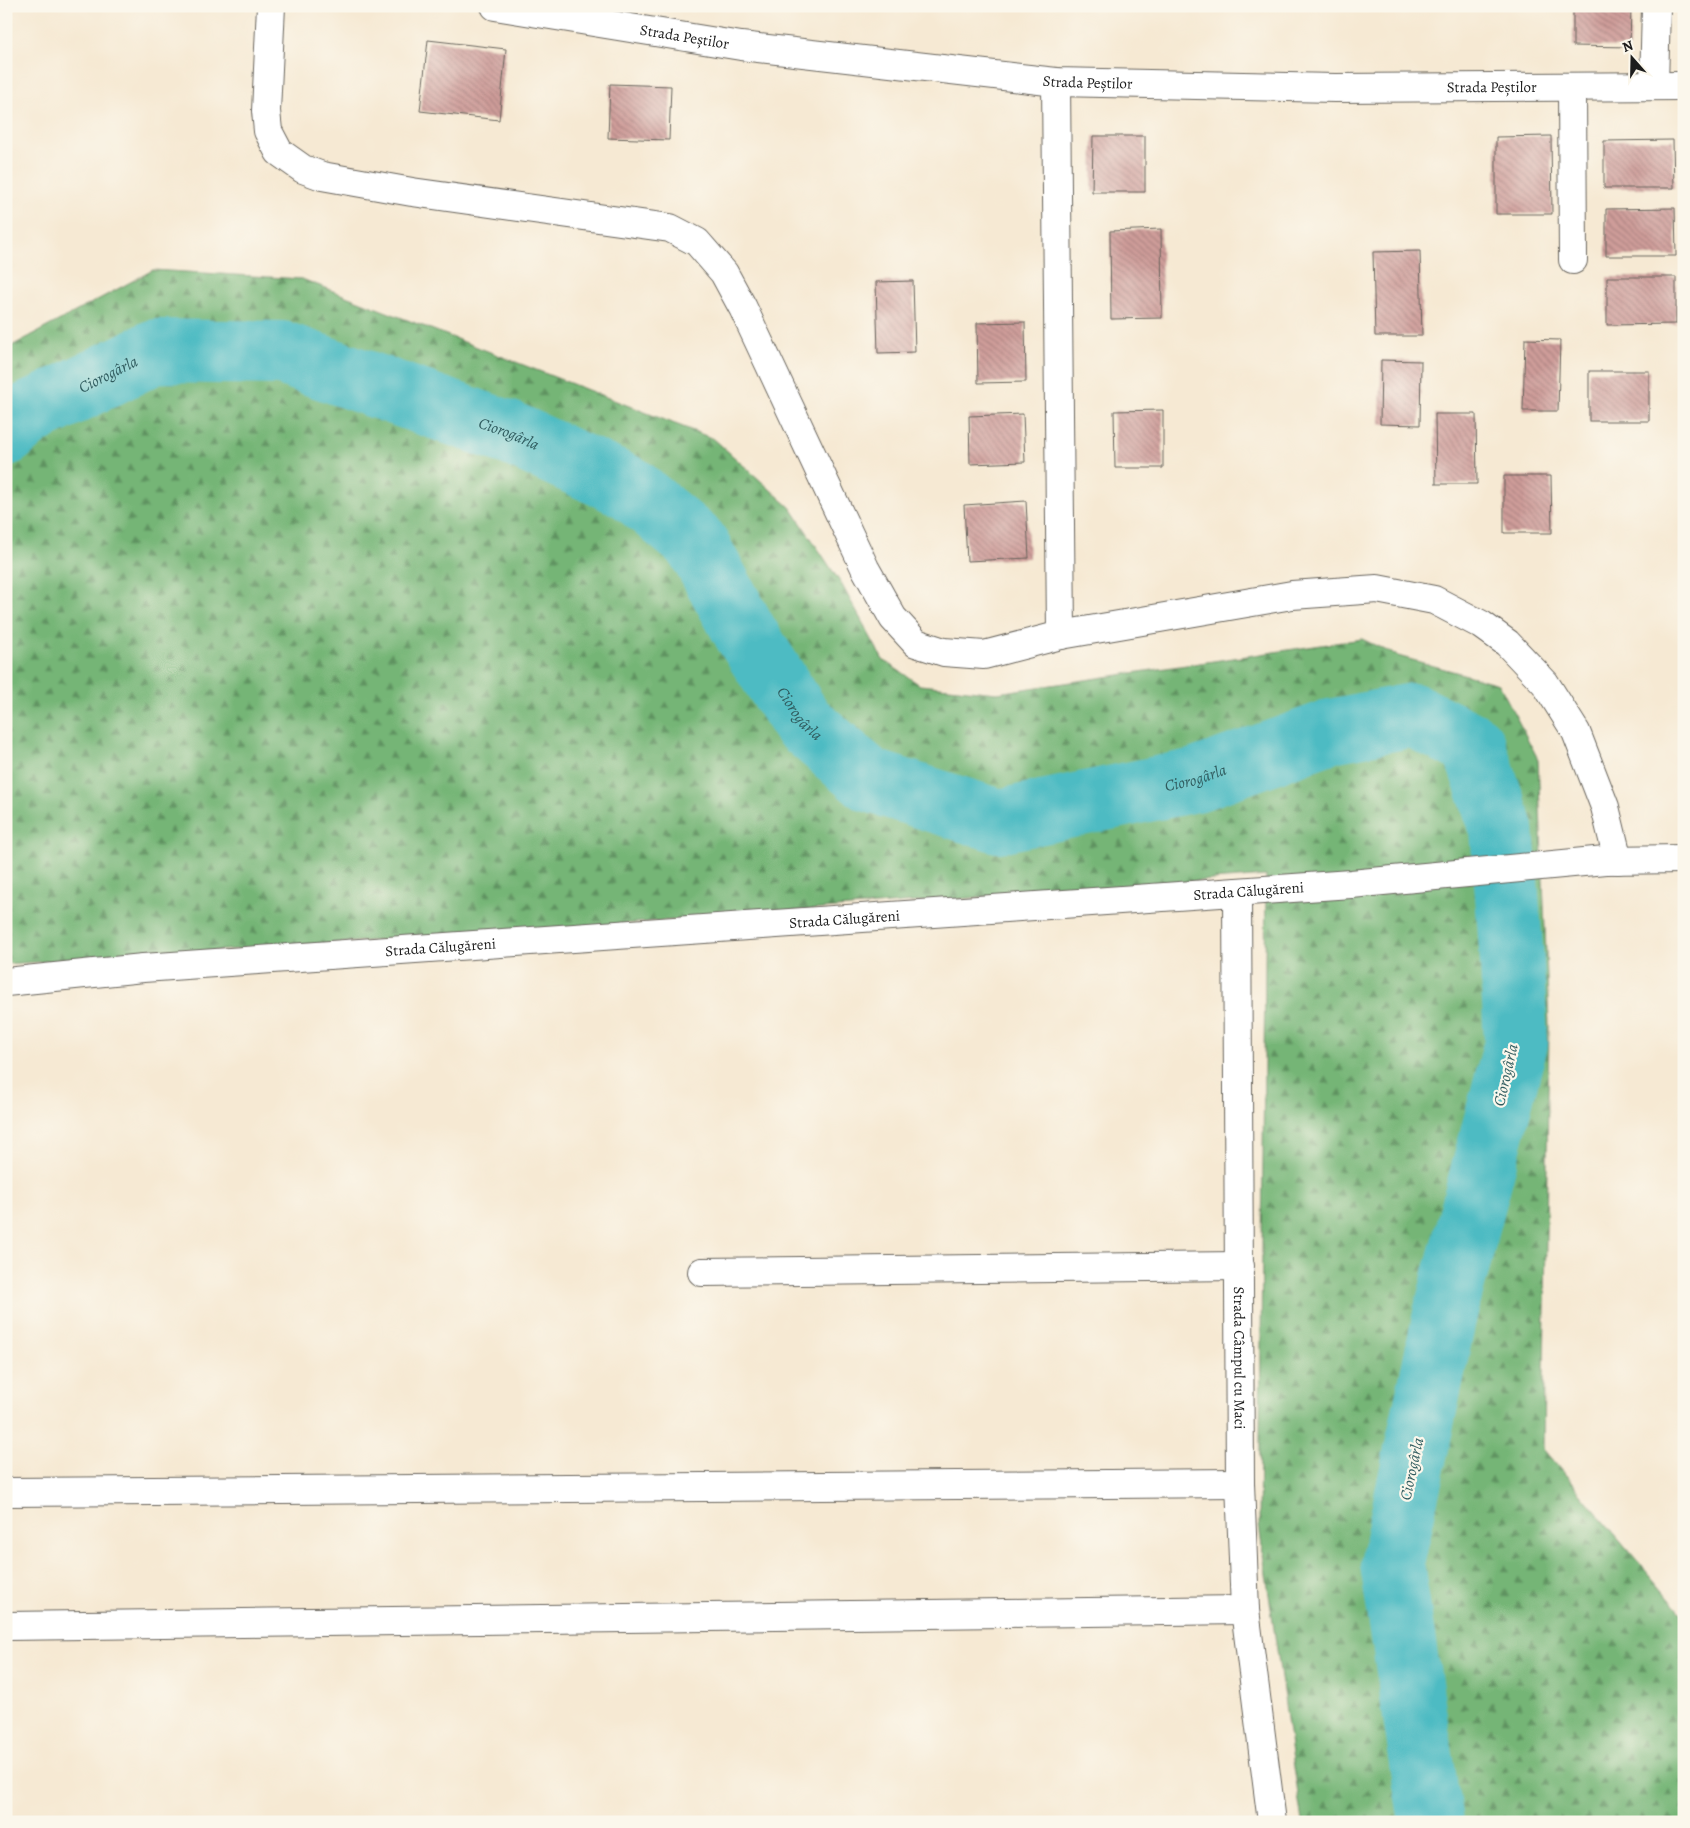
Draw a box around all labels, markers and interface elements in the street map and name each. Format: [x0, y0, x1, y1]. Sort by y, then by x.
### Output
street label: Strada Peștilor [638, 20, 731, 54]
north arrow [1608, 32, 1658, 82]
text: N [1620, 36, 1636, 57]
street label: Strada Peștilor [1042, 71, 1133, 94]
street label: Strada Peștilor [1447, 77, 1537, 97]
water label: Ciorogârla [75, 350, 142, 399]
water label: Ciorogârla [476, 412, 543, 456]
water label: Ciorogârla [771, 683, 828, 746]
water label: Ciorogârla [1163, 759, 1230, 797]
street label: Strada Călugăreni [1193, 877, 1305, 905]
street label: Strada Călugăreni [789, 905, 901, 933]
street label: Strada Călugăreni [385, 933, 497, 961]
water label: Ciorogârla [1488, 1041, 1524, 1108]
street label: Strada Câmpul cu Maci [1229, 1287, 1250, 1429]
water label: Ciorogârla [1395, 1435, 1429, 1502]

